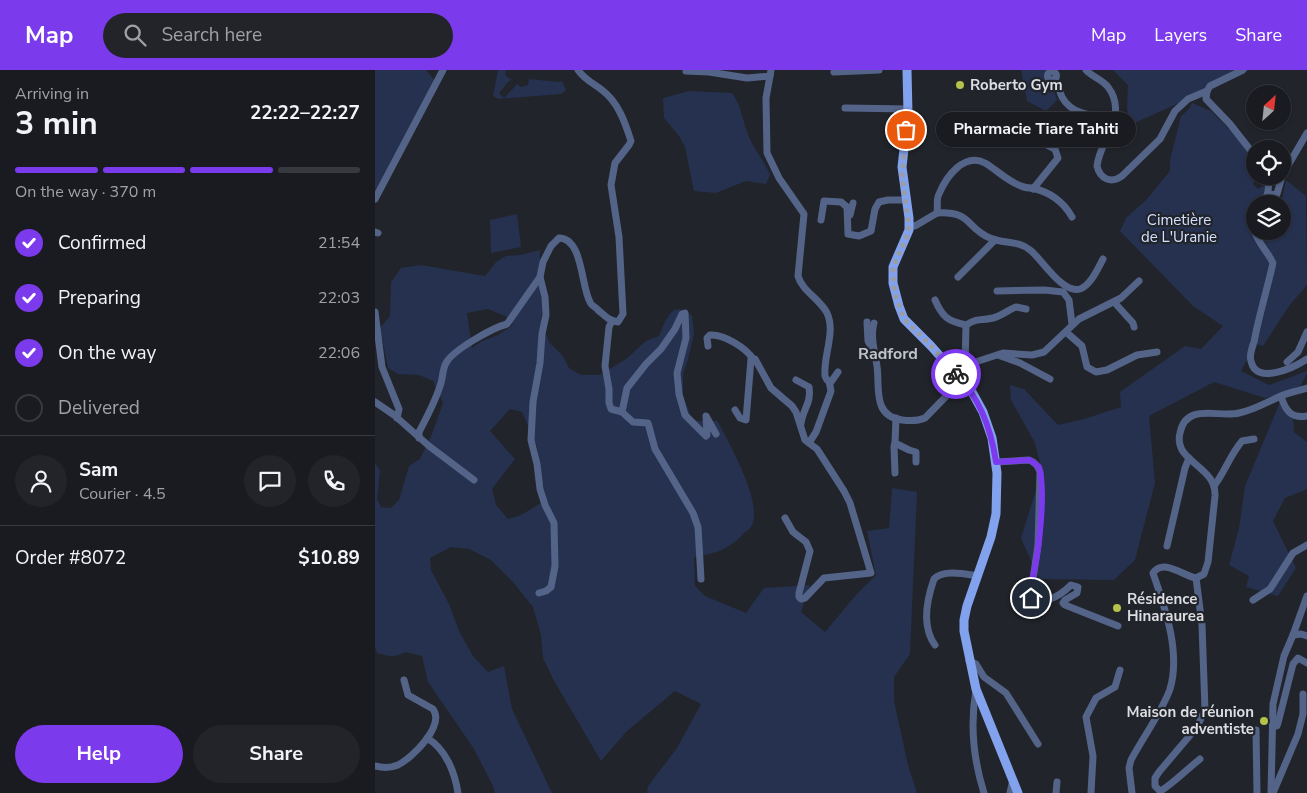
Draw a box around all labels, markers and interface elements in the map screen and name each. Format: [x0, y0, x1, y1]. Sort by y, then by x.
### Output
search box [103, 13, 453, 58]
text: Map [25, 19, 73, 51]
icon: search [121, 21, 149, 49]
text: Search here [161, 22, 262, 48]
text: Map [1091, 23, 1126, 47]
text: Layers [1154, 23, 1207, 47]
text: Share [1235, 23, 1282, 47]
place label: Roberto Gym [970, 75, 1063, 95]
marker: Roberto Gym [954, 79, 966, 91]
text: Arriving in [15, 83, 89, 105]
north arrow [1246, 85, 1291, 130]
map controls [1246, 85, 1291, 240]
text: 22:22–22:27 [250, 100, 360, 126]
text: 3 min [15, 102, 98, 145]
pin [885, 109, 927, 151]
callout: Pharmacie Tiare Tahiti [936, 112, 1136, 148]
icon: bag [892, 116, 920, 144]
text: Pharmacie Tiare Tahiti [953, 118, 1119, 140]
button: locate [1246, 140, 1291, 185]
text: On the way · 370 m [15, 181, 156, 203]
button: layers [1246, 195, 1291, 240]
park label: Cimetière de L'Uranie [1141, 210, 1217, 247]
icon: check [15, 229, 43, 257]
text: Confirmed [58, 230, 146, 256]
text: 21:54 [318, 232, 360, 254]
icon: check [15, 284, 43, 312]
text: Preparing [58, 285, 141, 311]
text: 22:03 [318, 287, 360, 309]
icon: check [15, 339, 43, 367]
text: On the way [58, 340, 156, 366]
text: 22:06 [318, 342, 360, 364]
district label: Radford [858, 343, 918, 365]
courier [931, 349, 981, 399]
icon: bike [942, 360, 970, 388]
text: Delivered [58, 395, 140, 421]
button: person [15, 455, 67, 507]
button: chat [244, 455, 296, 507]
button: phone [308, 455, 360, 507]
text: Sam [79, 457, 118, 483]
text: Courier · 4.5 [79, 483, 165, 505]
text: Order #8072 [15, 545, 126, 571]
text: $10.89 [298, 545, 360, 571]
pin [1010, 577, 1052, 619]
icon: home [1017, 584, 1045, 612]
place label: Résidence Hinaraurea [1127, 589, 1204, 626]
marker: Résidence Hinaraurea [1111, 602, 1123, 614]
place label: Maison de réunion adventiste [1126, 702, 1254, 739]
marker: Maison de réunion adventiste [1258, 715, 1270, 727]
button: Help [15, 725, 183, 783]
button: Share [193, 725, 360, 783]

